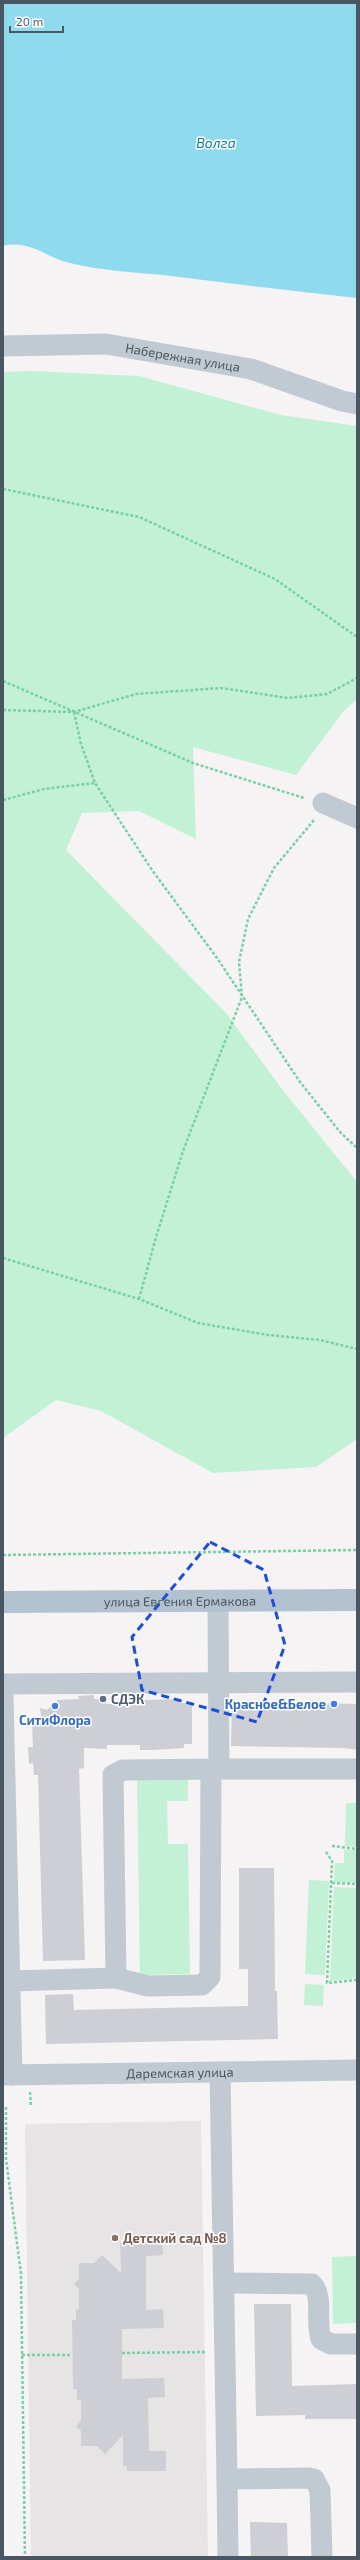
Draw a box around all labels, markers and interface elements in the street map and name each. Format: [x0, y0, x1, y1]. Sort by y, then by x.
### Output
scale bar [10, 8, 63, 34]
text: 20 m [16, 14, 43, 28]
water label: Волга [196, 134, 236, 151]
street label: Набережная улица [124, 339, 241, 375]
street label: улица Евгения Ермакова [104, 1593, 256, 1609]
place label: СДЭК [111, 1691, 145, 1707]
marker: СДЭК [98, 1694, 108, 1704]
place label: Красное&Белое [225, 1696, 326, 1712]
marker: Красное&Белое [329, 1699, 339, 1709]
marker: СитиФлора [50, 1701, 60, 1711]
place label: СитиФлора [19, 1712, 91, 1728]
street label: Даремская улица [126, 2064, 234, 2081]
place label: Детский сад №8 [123, 2230, 227, 2246]
marker: Детский сад №8 [110, 2233, 120, 2243]

